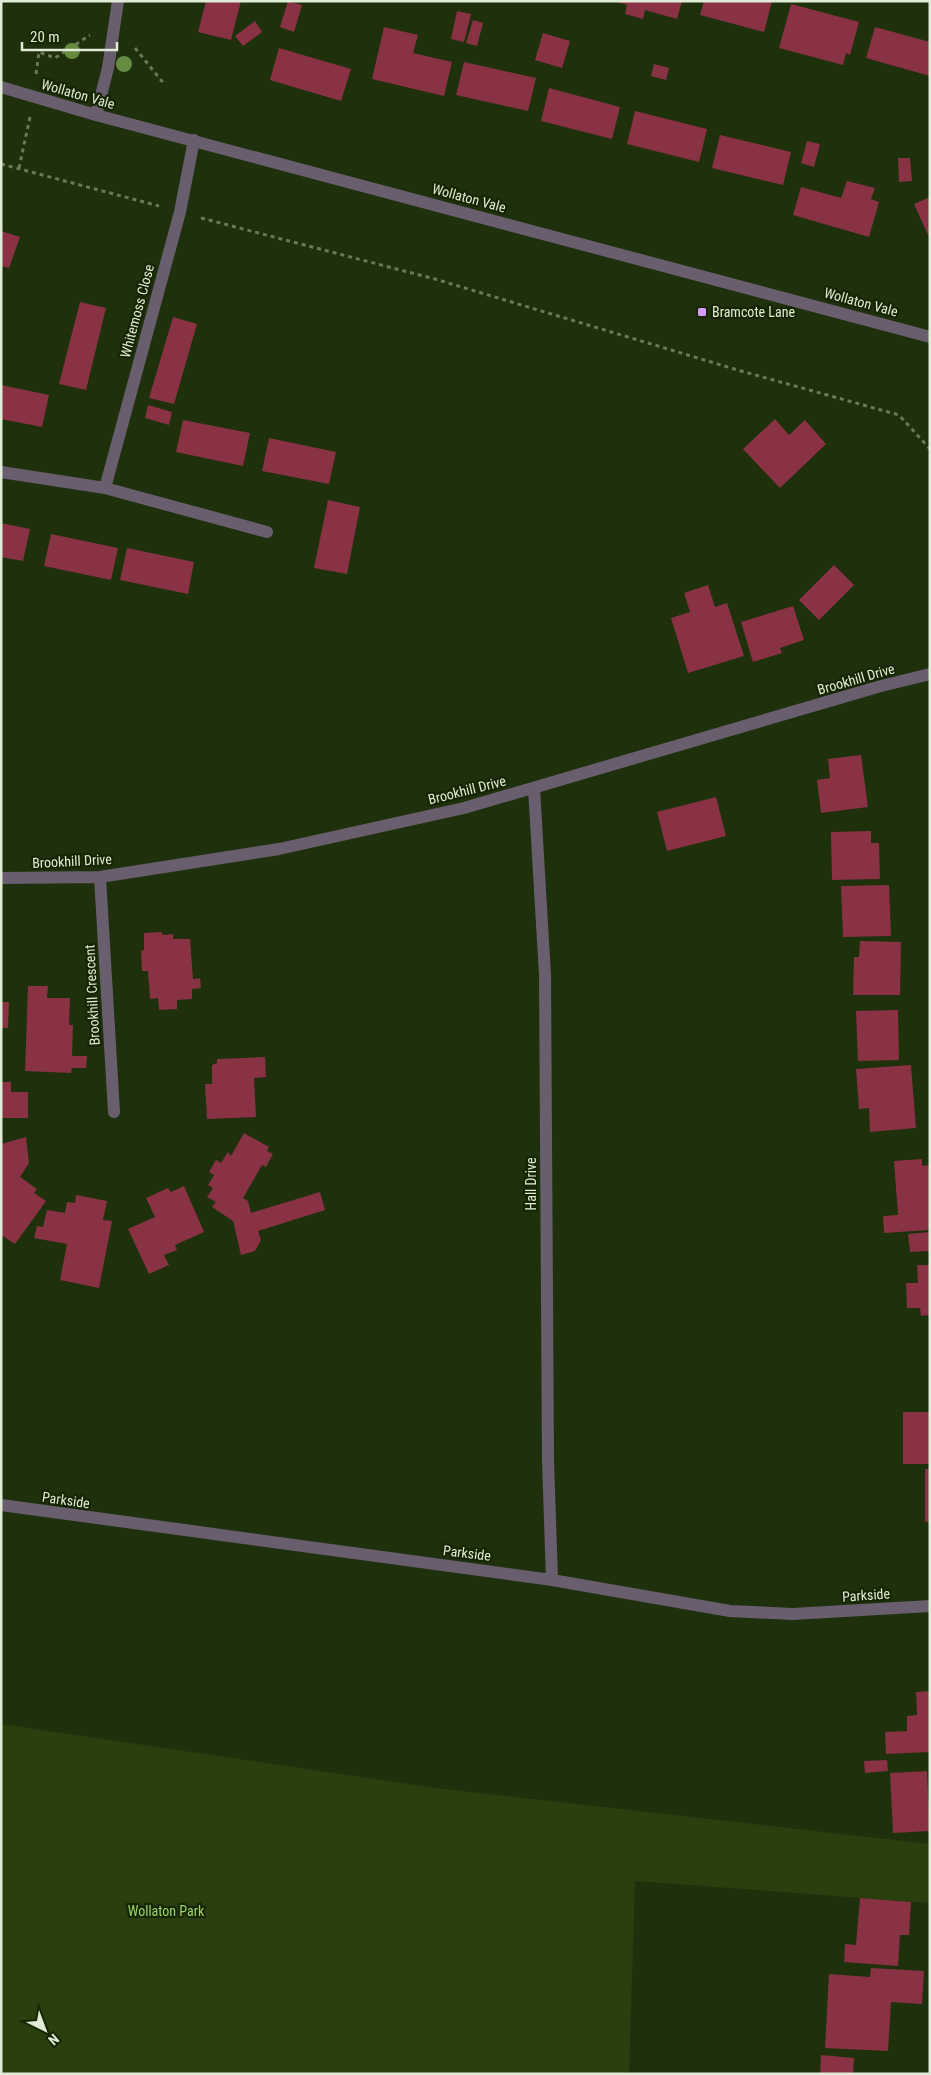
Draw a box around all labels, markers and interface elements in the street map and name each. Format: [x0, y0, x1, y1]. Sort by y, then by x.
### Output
scale bar [22, 20, 118, 52]
text: 20 m [30, 28, 60, 46]
street label: Wollaton Vale [39, 76, 117, 112]
street label: Wollaton Vale [430, 180, 508, 216]
street label: Whitemoss Close [117, 262, 157, 359]
street label: Wollaton Vale [822, 284, 900, 320]
place label: Bramcote Lane [712, 304, 795, 320]
marker: Bramcote Lane [696, 306, 708, 318]
street label: Brookhill Drive [815, 660, 897, 698]
street label: Brookhill Drive [426, 772, 508, 807]
street label: Brookhill Drive [32, 851, 113, 871]
street label: Brookhill Crescent [81, 944, 103, 1046]
street label: Hall Drive [523, 1157, 539, 1210]
street label: Parkside [41, 1489, 91, 1511]
street label: Parkside [442, 1542, 492, 1564]
street label: Parkside [841, 1585, 891, 1605]
park label: Wollaton Park [128, 1903, 205, 1919]
north arrow [20, 2005, 70, 2055]
text: N [45, 2031, 62, 2048]

